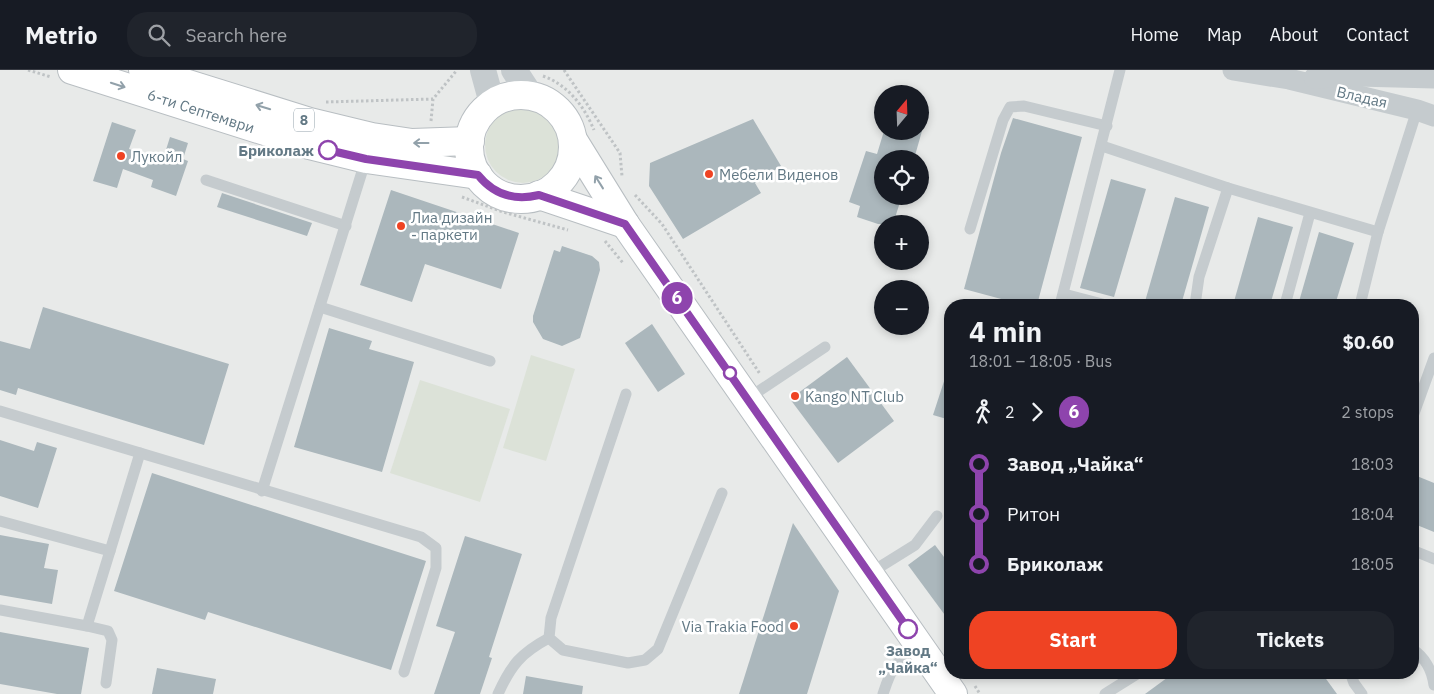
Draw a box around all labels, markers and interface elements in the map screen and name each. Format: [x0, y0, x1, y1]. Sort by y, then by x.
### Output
search box [127, 12, 477, 57]
text: Metrio [25, 19, 97, 51]
icon: search [145, 21, 173, 49]
text: Search here [185, 23, 287, 47]
text: Home [1131, 23, 1179, 46]
text: Map [1207, 23, 1242, 46]
text: About [1270, 23, 1318, 46]
text: Contact [1346, 23, 1409, 46]
one-way arrow [110, 80, 126, 90]
street label: Владая [1335, 82, 1389, 112]
street label: 6-ти Септември [145, 85, 257, 137]
north arrow [874, 85, 929, 140]
map controls [874, 85, 929, 335]
one-way arrow [255, 102, 271, 112]
road number: 8 [294, 108, 314, 132]
one-way arrow [413, 138, 430, 148]
marker: Бриколаж [318, 140, 338, 160]
place label: Бриколаж [238, 141, 314, 160]
place label: Лукойл [131, 147, 182, 166]
marker: Лукойл [115, 150, 127, 162]
button: locate [874, 150, 929, 205]
place label: Мебели Виденов [719, 165, 838, 184]
marker: Мебели Виденов [703, 168, 715, 180]
one-way arrow [594, 176, 604, 190]
place label: Лиа дизайн - паркети [411, 208, 493, 244]
button: + [874, 215, 929, 270]
marker: Лиа дизайн - паркети [395, 220, 407, 232]
button: − [874, 280, 929, 335]
line badge: 6 [661, 282, 693, 314]
text: 6 [672, 286, 682, 309]
text: 4 min [969, 313, 1042, 350]
text: $0.60 [1342, 330, 1394, 354]
text: 18:01 – 18:05 · Bus [969, 351, 1112, 371]
unlabelled marker [723, 366, 737, 380]
place label: Kango NT Club [805, 387, 904, 406]
marker: Kango NT Club [789, 390, 801, 402]
icon: walk [969, 398, 997, 426]
icon: forward [1023, 398, 1051, 426]
text: 6 [1069, 400, 1079, 423]
text: 2 [1005, 402, 1015, 422]
text: 2 stops [1341, 402, 1394, 422]
text: Завод „Чайка“ [1007, 452, 1144, 476]
text: 18:03 [1351, 454, 1394, 474]
text: Ритон [1007, 502, 1060, 526]
text: 18:04 [1351, 504, 1394, 524]
text: Бриколаж [1007, 552, 1103, 576]
text: 18:05 [1351, 554, 1394, 574]
button: Start [969, 611, 1177, 669]
button: Tickets [1187, 611, 1394, 669]
place label: Via Trakia Food [681, 617, 784, 636]
marker: Завод „Чайка“ [898, 619, 918, 639]
marker: Via Trakia Food [788, 620, 800, 632]
place label: Завод „Чайка“ [878, 641, 938, 677]

